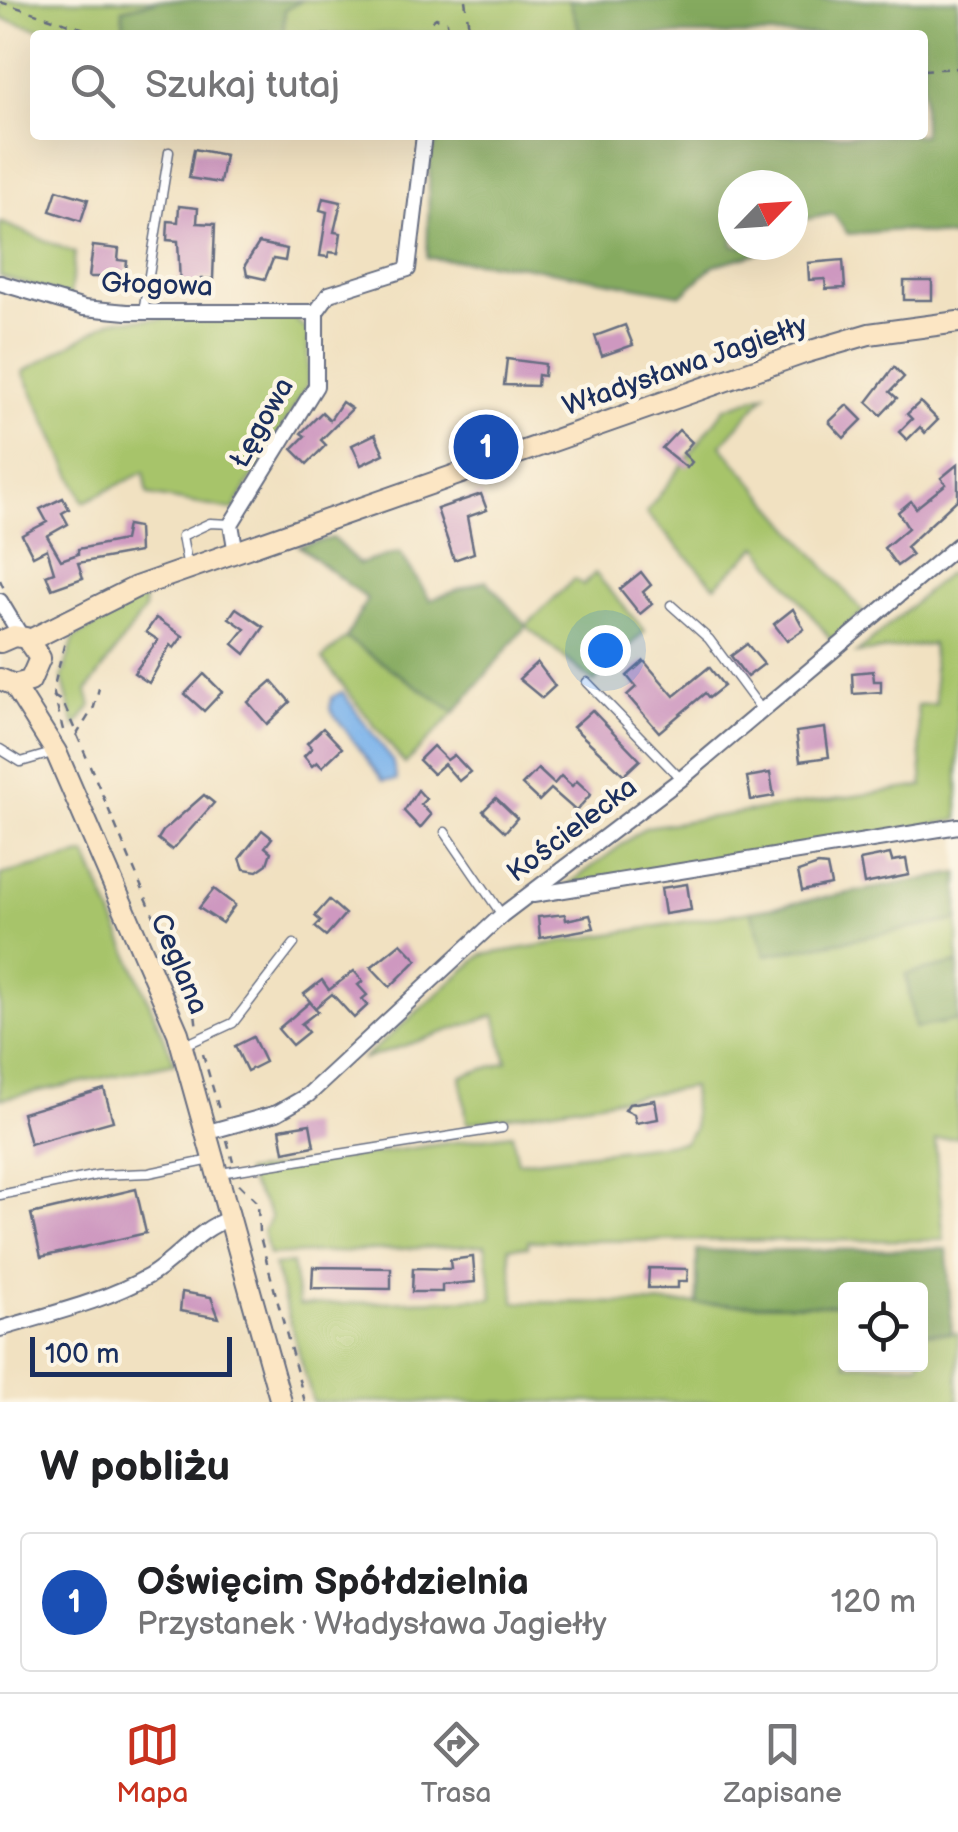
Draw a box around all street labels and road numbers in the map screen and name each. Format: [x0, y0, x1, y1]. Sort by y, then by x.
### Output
street label: Głogowa [101, 267, 213, 303]
street label: Władysława Jagiełły [558, 309, 812, 423]
street label: Łęgowa [223, 372, 301, 474]
street label: Kościelecka [501, 770, 643, 890]
street label: Ceglana [143, 909, 215, 1019]

